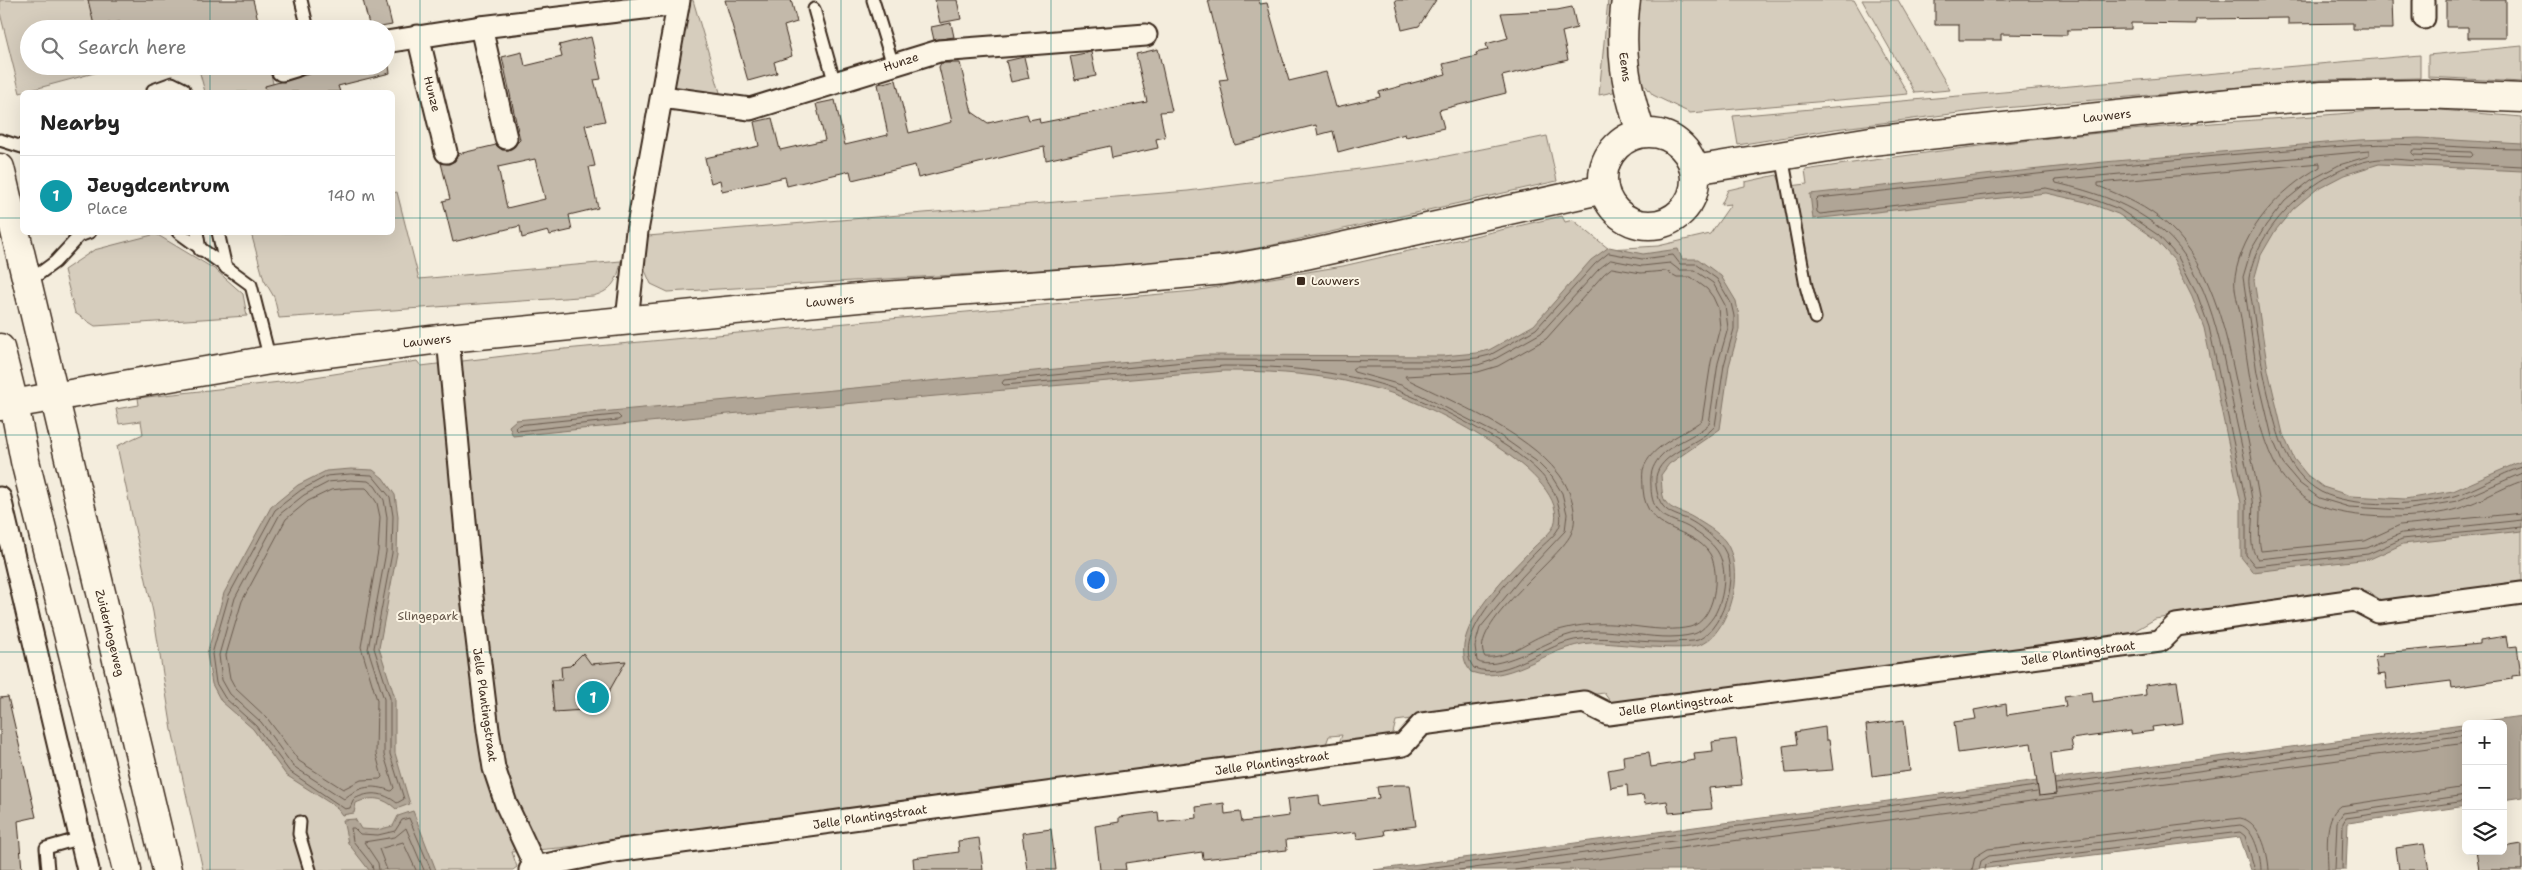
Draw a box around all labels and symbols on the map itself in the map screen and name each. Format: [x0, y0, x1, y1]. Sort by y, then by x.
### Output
street label: Hunze [881, 49, 921, 75]
street label: Eems [1615, 51, 1635, 83]
street label: Hunze [420, 74, 444, 114]
street label: Lauwers [2082, 105, 2132, 126]
place label: Lauwers [1311, 273, 1360, 289]
marker: Lauwers [1295, 275, 1307, 287]
street label: Lauwers [805, 291, 855, 311]
street label: Lauwers [402, 330, 452, 351]
your location [1083, 567, 1109, 593]
street label: Zuiderhogeweg [91, 588, 129, 678]
park label: Slingepark [398, 608, 459, 624]
street label: Jelle Plantingstraat [2020, 637, 2136, 669]
street label: Jelle Plantingstraat [469, 647, 501, 763]
pin: 1 [577, 678, 609, 716]
street label: Jelle Plantingstraat [1618, 690, 1734, 720]
street label: Jelle Plantingstraat [1214, 747, 1330, 779]
street label: Jelle Plantingstraat [812, 801, 928, 833]

